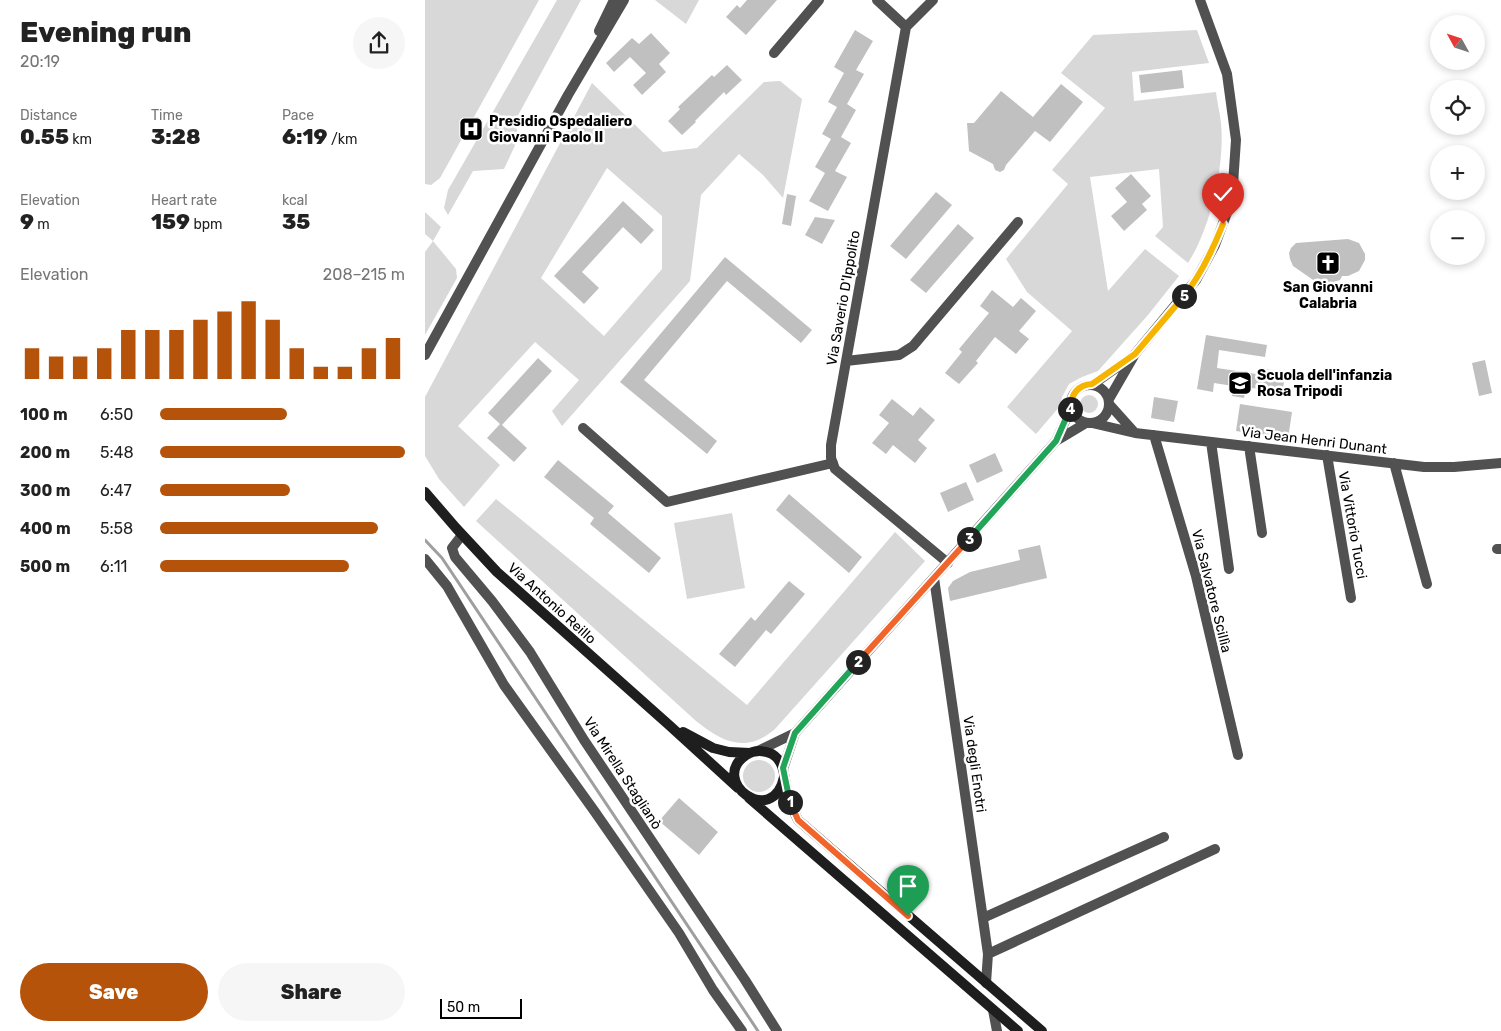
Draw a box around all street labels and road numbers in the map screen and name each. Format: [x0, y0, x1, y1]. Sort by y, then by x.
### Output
street label: Via Saverio D'Ippolito [823, 229, 864, 367]
street label: Via Jean Henri Dunant [1240, 423, 1388, 458]
street label: Via Vittorio Tucci [1335, 470, 1370, 580]
street label: Via Salvatore Scillìa [1188, 528, 1235, 655]
street label: Via Antonio Reillo [504, 559, 599, 648]
street label: Via Mirella Staglianò [580, 714, 665, 833]
street label: Via degli Enotri [959, 715, 990, 814]

